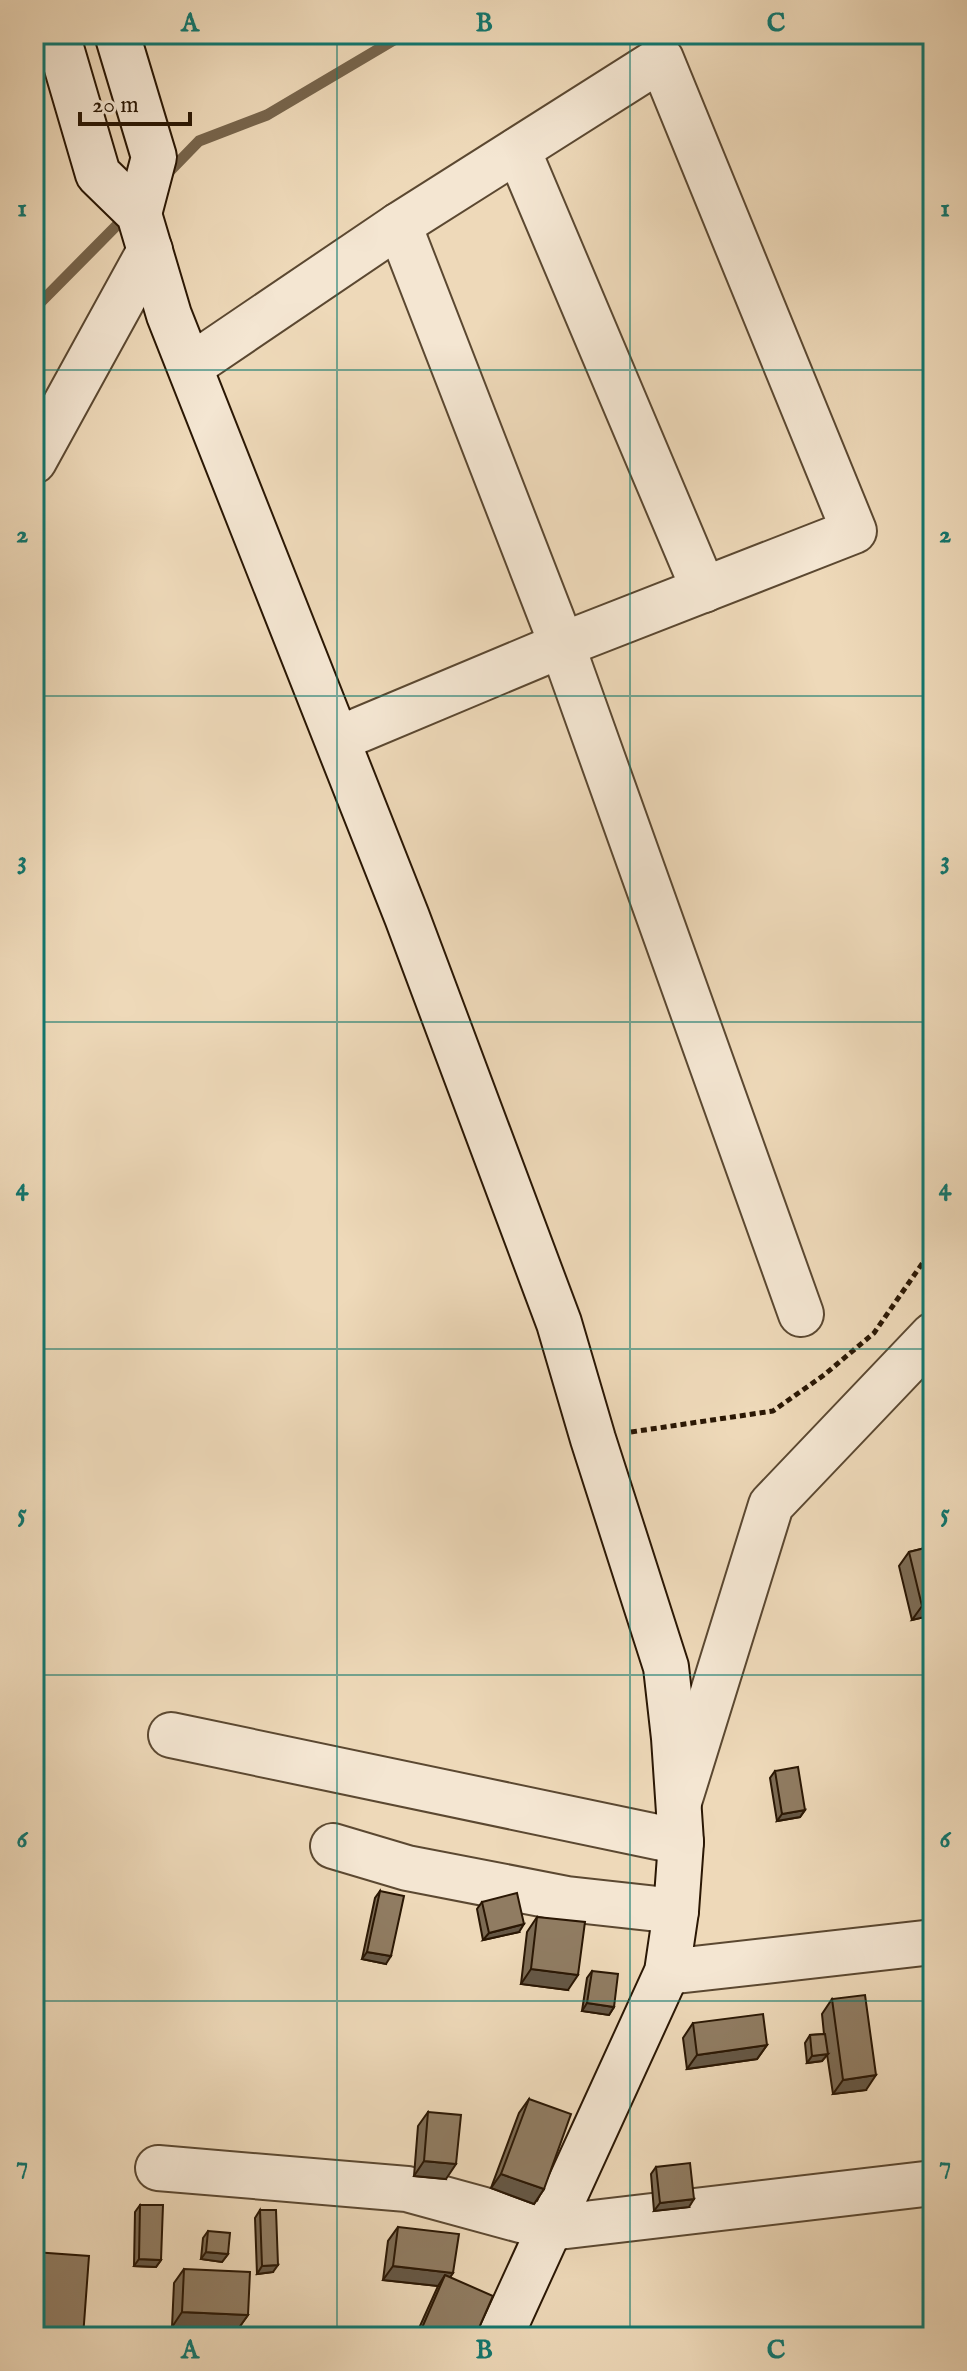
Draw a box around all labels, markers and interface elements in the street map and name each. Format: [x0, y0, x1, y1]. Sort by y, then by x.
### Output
text: A [180, 7, 200, 40]
text: B [475, 7, 493, 40]
text: C [767, 7, 786, 40]
scale bar [80, 76, 190, 126]
text: 20 m [92, 90, 139, 121]
text: 1 [17, 192, 27, 225]
text: 1 [940, 192, 950, 225]
text: 2 [16, 518, 28, 551]
text: 2 [939, 518, 951, 551]
text: 3 [17, 844, 27, 877]
text: 3 [940, 844, 950, 877]
text: 4 [16, 1171, 30, 1204]
text: 4 [939, 1171, 953, 1204]
text: 5 [17, 1497, 27, 1530]
text: 5 [940, 1497, 950, 1530]
text: 6 [17, 1823, 29, 1856]
text: 6 [940, 1823, 952, 1856]
text: 7 [16, 2149, 28, 2182]
text: 7 [939, 2149, 951, 2182]
text: A [180, 2334, 200, 2367]
text: B [475, 2334, 493, 2367]
text: C [767, 2334, 786, 2367]

